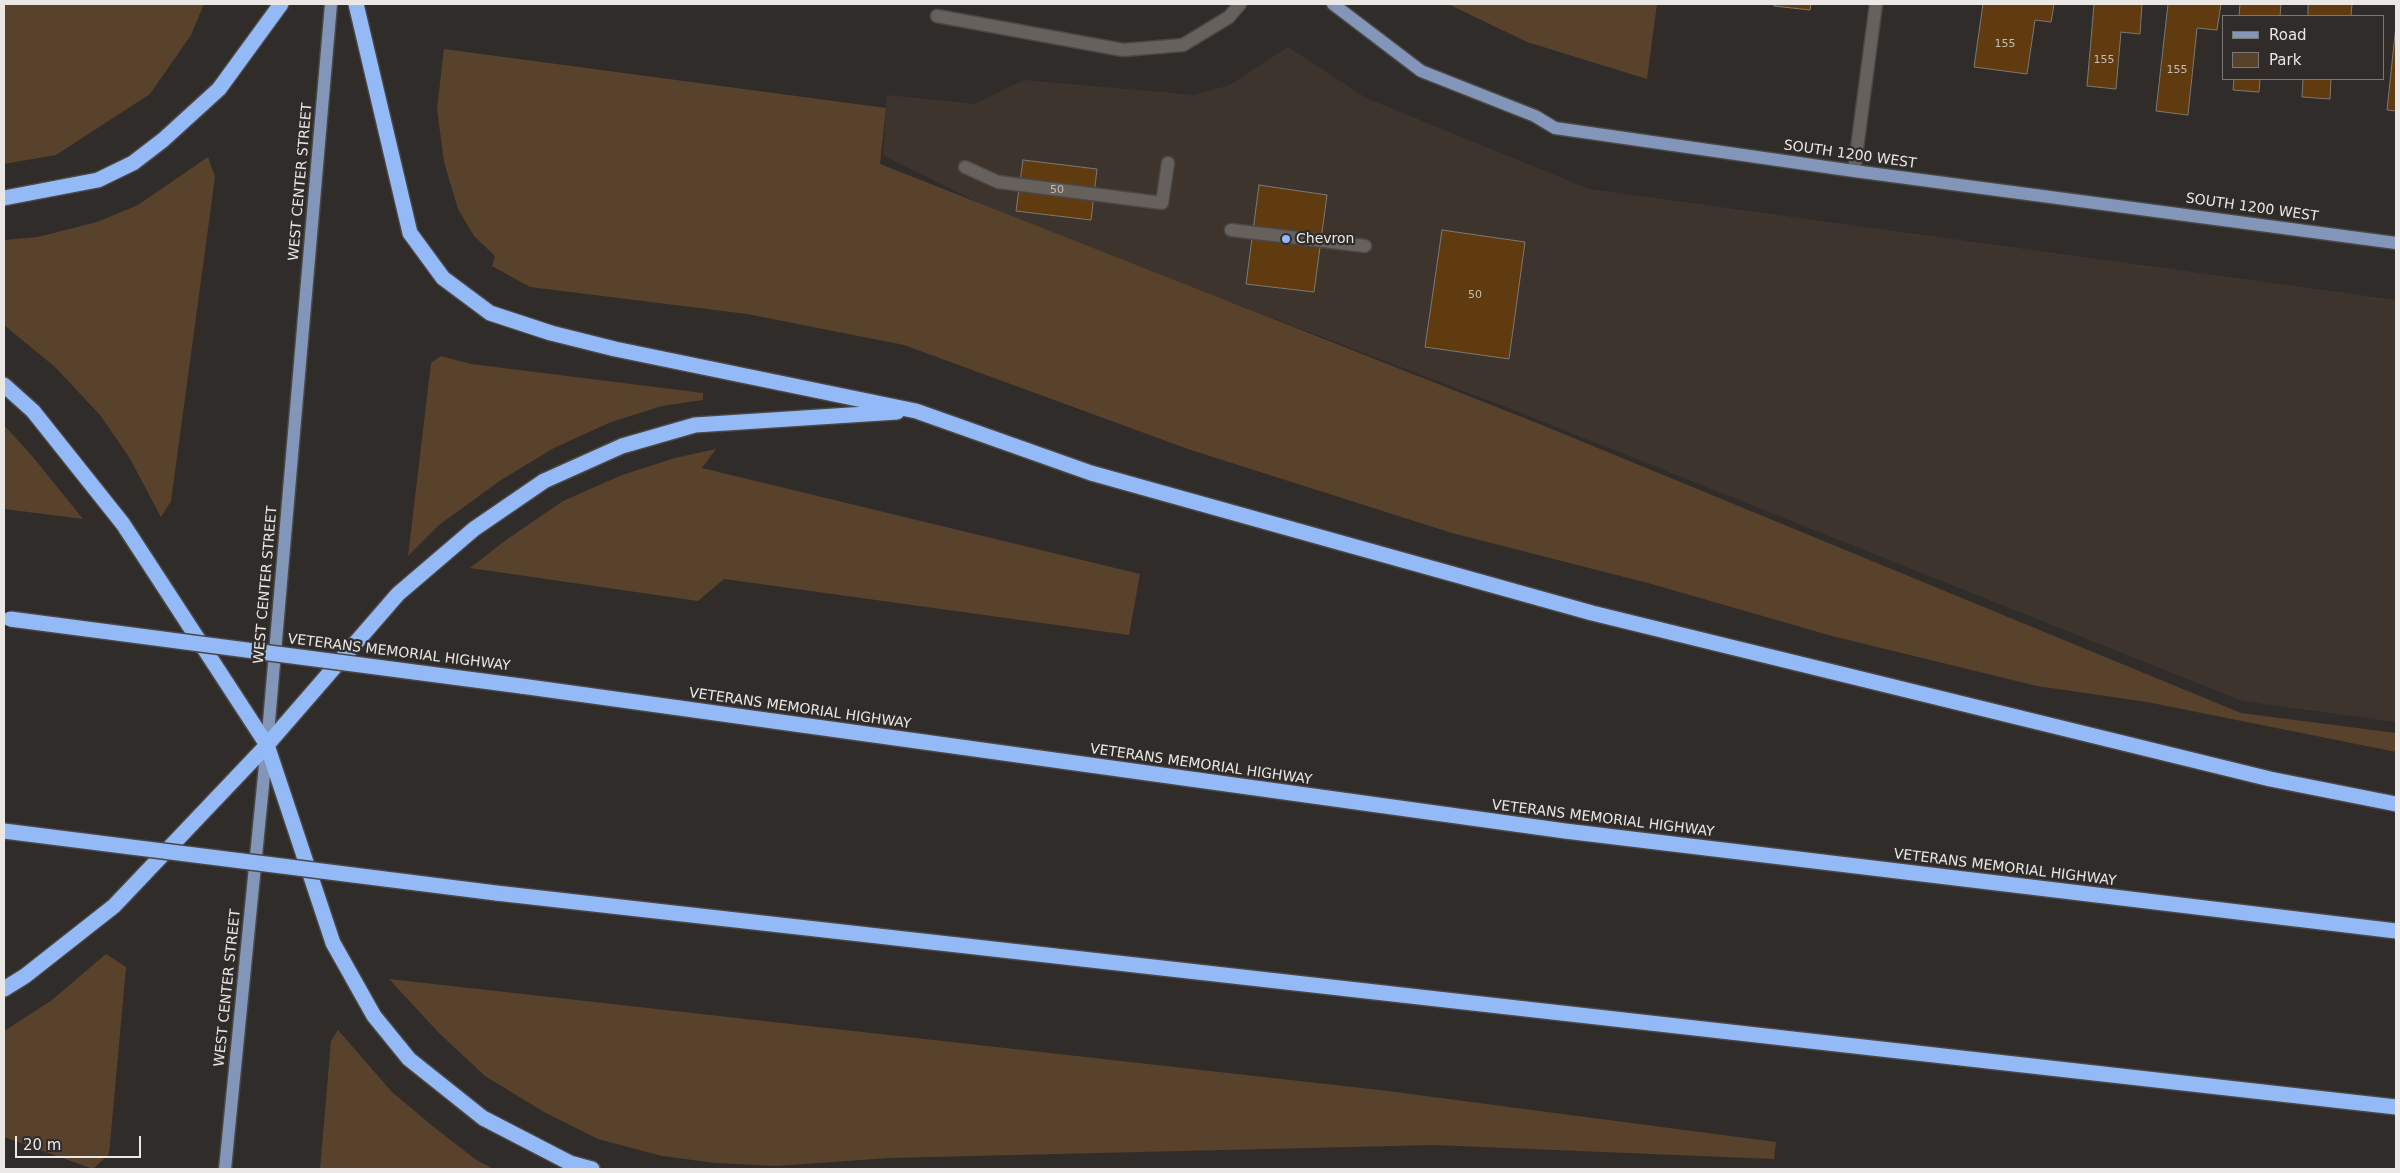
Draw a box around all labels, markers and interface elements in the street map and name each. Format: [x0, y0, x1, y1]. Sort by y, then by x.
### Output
legend [2222, 15, 2385, 80]
text: Road [2269, 26, 2307, 44]
house number: 155 [1995, 37, 2015, 51]
text: Park [2269, 51, 2301, 69]
house number: 155 [2094, 53, 2114, 67]
house number: 155 [2167, 63, 2187, 77]
street label: WEST CENTER STREET [286, 102, 316, 262]
street label: SOUTH 1200 WEST [1783, 137, 1917, 173]
house number: 50 [1050, 183, 1064, 197]
street label: SOUTH 1200 WEST [2185, 190, 2319, 226]
place label: Chevron [1296, 231, 1354, 247]
marker: Chevron [1280, 233, 1292, 245]
house number: 50 [1468, 288, 1482, 302]
street label: WEST CENTER STREET [251, 505, 281, 665]
street label: VETERANS MEMORIAL HIGHWAY [287, 631, 511, 675]
street label: VETERANS MEMORIAL HIGHWAY [688, 685, 912, 733]
street label: VETERANS MEMORIAL HIGHWAY [1089, 741, 1313, 789]
street label: VETERANS MEMORIAL HIGHWAY [1491, 797, 1715, 841]
street label: VETERANS MEMORIAL HIGHWAY [1893, 846, 2117, 890]
street label: WEST CENTER STREET [211, 908, 245, 1068]
scale bar [18, 1126, 144, 1158]
text: 20 m [23, 1136, 61, 1154]

